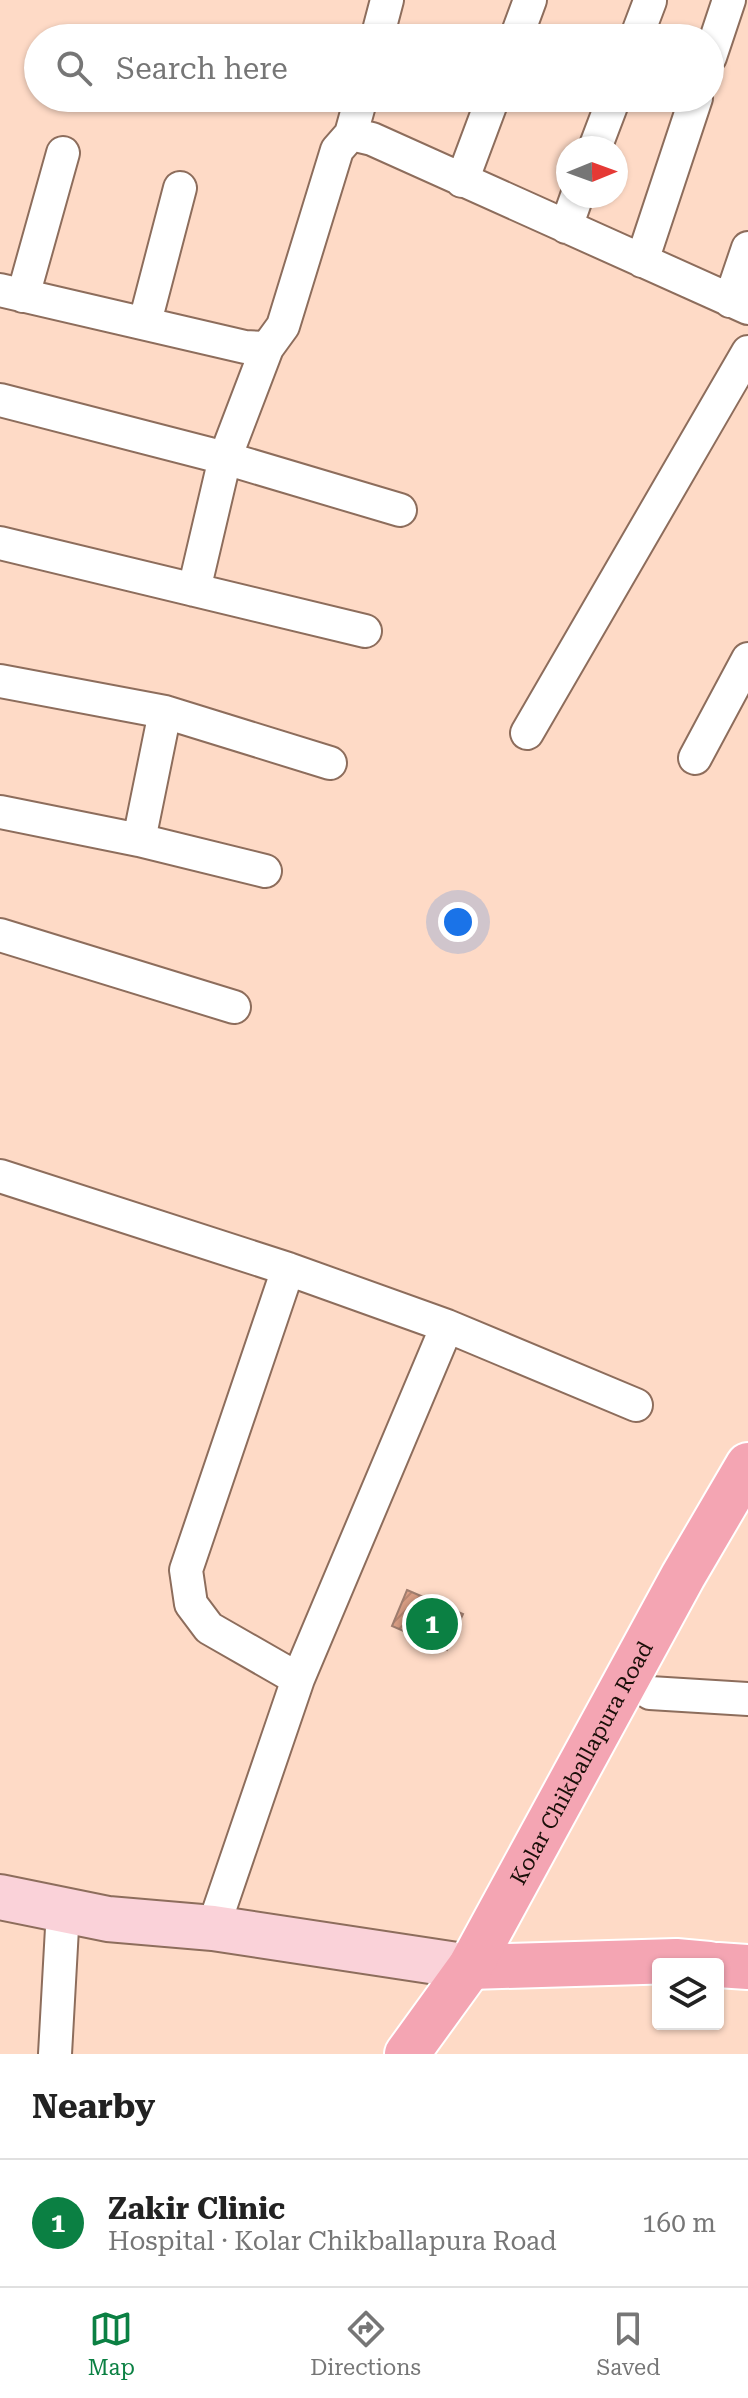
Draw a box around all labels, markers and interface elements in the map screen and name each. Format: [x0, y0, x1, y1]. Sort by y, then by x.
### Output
search box [24, 24, 724, 112]
icon: search [52, 46, 96, 90]
text: Search here [116, 51, 288, 86]
north arrow [556, 136, 628, 208]
your location [438, 902, 478, 942]
pin: 1 [406, 1594, 458, 1654]
street label: Kolar Chikballapura Road [505, 1637, 658, 1889]
map controls [652, 1958, 724, 2030]
button: layers [652, 1958, 724, 2030]
text: Nearby [32, 2086, 155, 2126]
text: Zakir Clinic [108, 2191, 285, 2226]
text: 1 [51, 2208, 65, 2238]
text: 160 m [642, 2208, 716, 2238]
text: Hospital · Kolar Chikballapura Road [108, 2226, 557, 2256]
tab: Map [88, 2307, 135, 2380]
tab: Directions [310, 2307, 421, 2380]
tab: Saved [596, 2307, 660, 2380]

